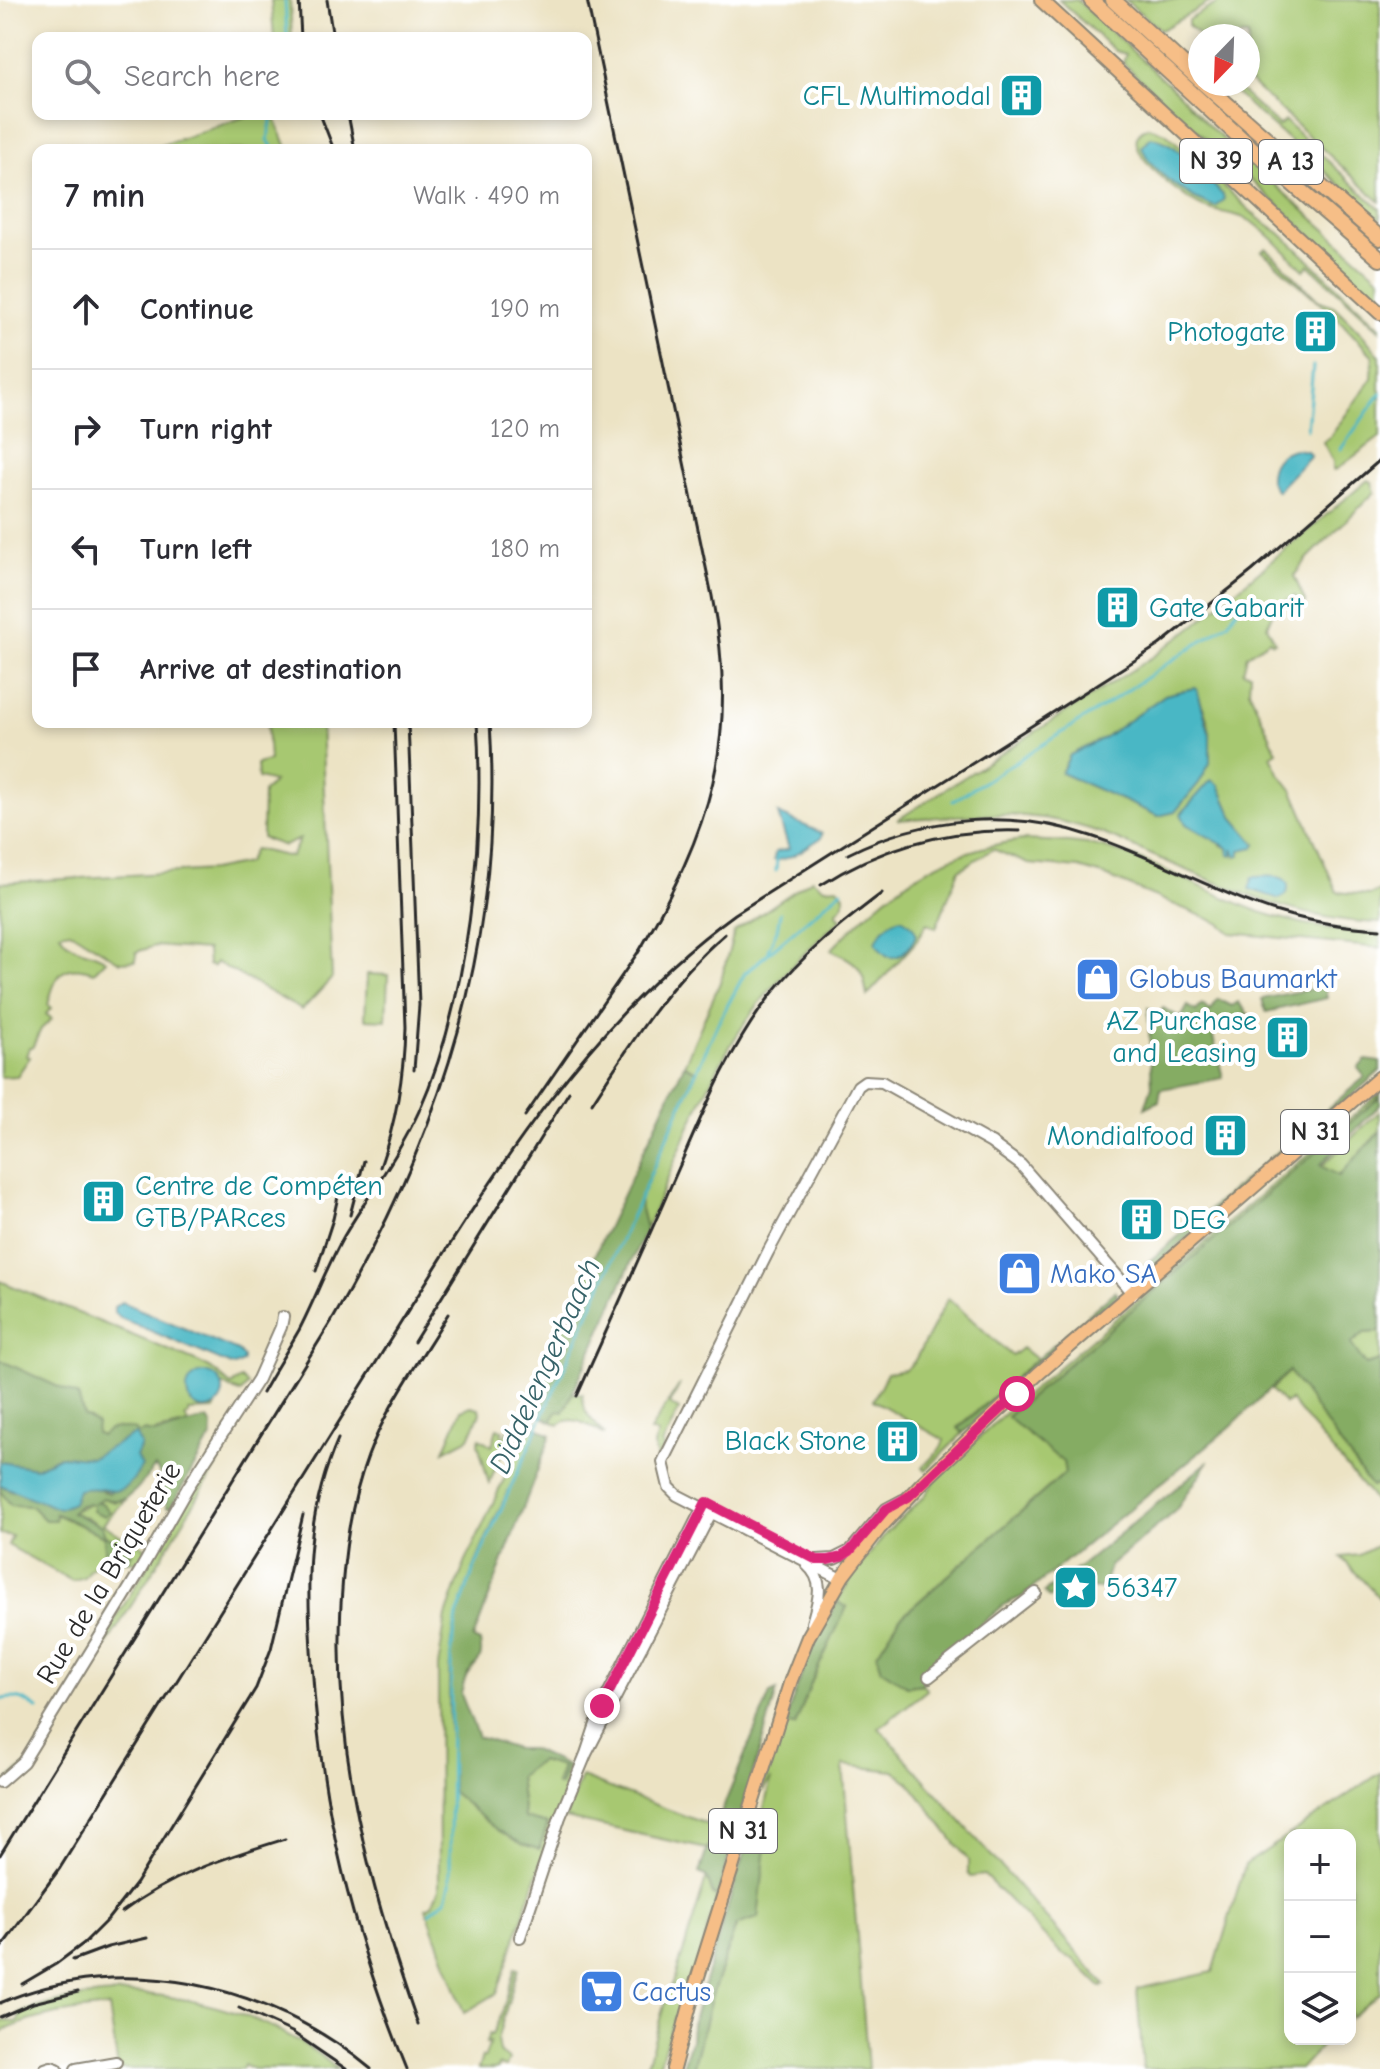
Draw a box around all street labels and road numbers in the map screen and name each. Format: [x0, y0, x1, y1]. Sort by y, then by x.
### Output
road number: N 39 [1180, 139, 1252, 183]
road number: A 13 [1259, 140, 1323, 184]
road number: N 31 [1281, 1110, 1349, 1154]
street label: Rue de la Briqueterie [30, 1456, 188, 1690]
road number: N 31 [709, 1809, 777, 1853]

